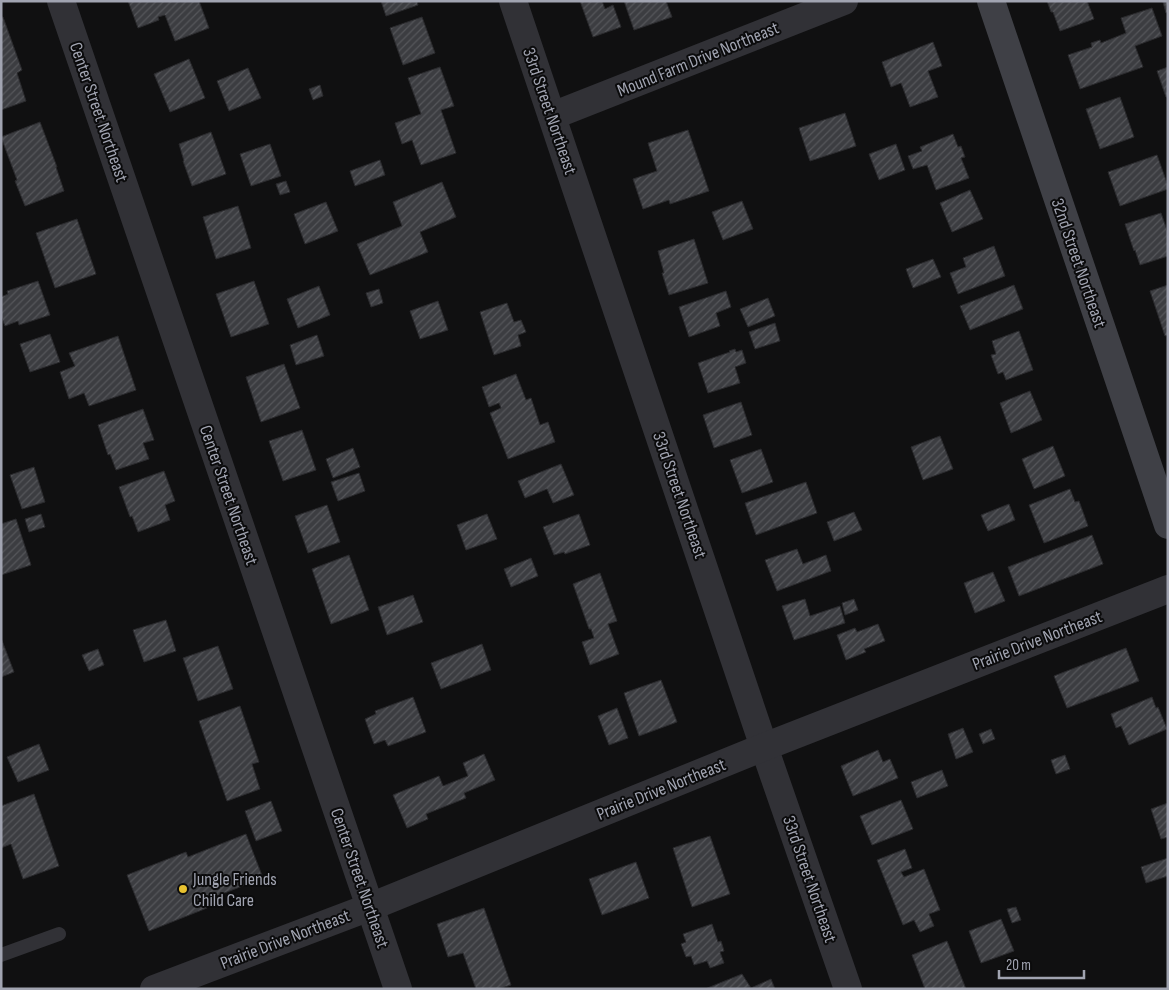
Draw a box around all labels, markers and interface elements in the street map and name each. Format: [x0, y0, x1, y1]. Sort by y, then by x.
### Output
street label: Mound Farm Drive Northeast [614, 17, 783, 101]
street label: Center Street Northeast [65, 40, 132, 185]
street label: 33rd Street Northeast [518, 45, 581, 178]
street label: 32nd Street Northeast [1047, 196, 1111, 331]
street label: Center Street Northeast [195, 423, 262, 568]
street label: 33rd Street Northeast [648, 429, 711, 562]
street label: Prairie Drive Northeast [969, 606, 1105, 675]
street label: Prairie Drive Northeast [594, 754, 729, 825]
street label: Center Street Northeast [326, 806, 393, 951]
street label: 33rd Street Northeast [778, 813, 841, 946]
place label: Jungle Friends Child Care [192, 869, 277, 911]
marker: Jungle Friends Child Care [177, 883, 189, 895]
street label: Prairie Drive Northeast [217, 905, 353, 974]
scale bar [999, 948, 1084, 980]
text: 20 m [1006, 956, 1031, 975]

